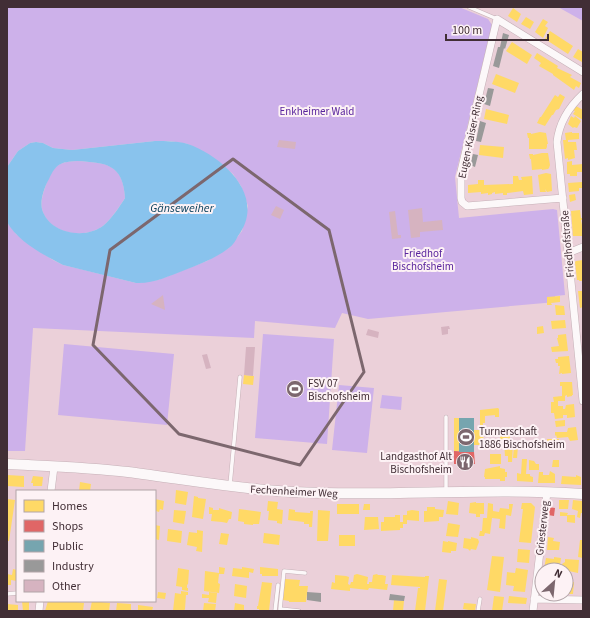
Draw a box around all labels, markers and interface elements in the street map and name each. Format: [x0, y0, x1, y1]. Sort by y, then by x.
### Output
scale bar [446, 16, 548, 42]
text: 100 m [452, 22, 482, 39]
street label: Eugen-Kaiser-Ring [454, 94, 487, 180]
park label: Enkheimer Wald [280, 104, 354, 119]
water label: Gänseweiher [150, 200, 215, 217]
street label: Friedhofstraße [557, 209, 578, 278]
park label: Friedhof Bischofsheim [392, 246, 454, 274]
place label: FSV 07 Bischofsheim [308, 376, 370, 404]
sports icon: FSV 07 Bischofsheim [285, 379, 305, 399]
place label: Turnerschaft 1886 Bischofsheim [479, 424, 565, 452]
sports icon: Turnerschaft 1886 Bischofsheim [456, 427, 476, 447]
place label: Landgasthof Alt Bischofsheim [380, 449, 452, 477]
restaurant icon: Landgasthof Alt Bischofsheim [455, 452, 475, 472]
street label: Fechenheimer Weg [250, 482, 338, 501]
legend [16, 490, 156, 602]
text: Homes [52, 498, 87, 515]
street label: Griesterweg [532, 499, 553, 556]
text: Shops [52, 518, 83, 535]
text: Public [52, 538, 84, 555]
text: Industry [52, 558, 94, 575]
north arrow [534, 562, 574, 602]
text: N [552, 565, 565, 582]
text: Other [52, 578, 82, 595]

